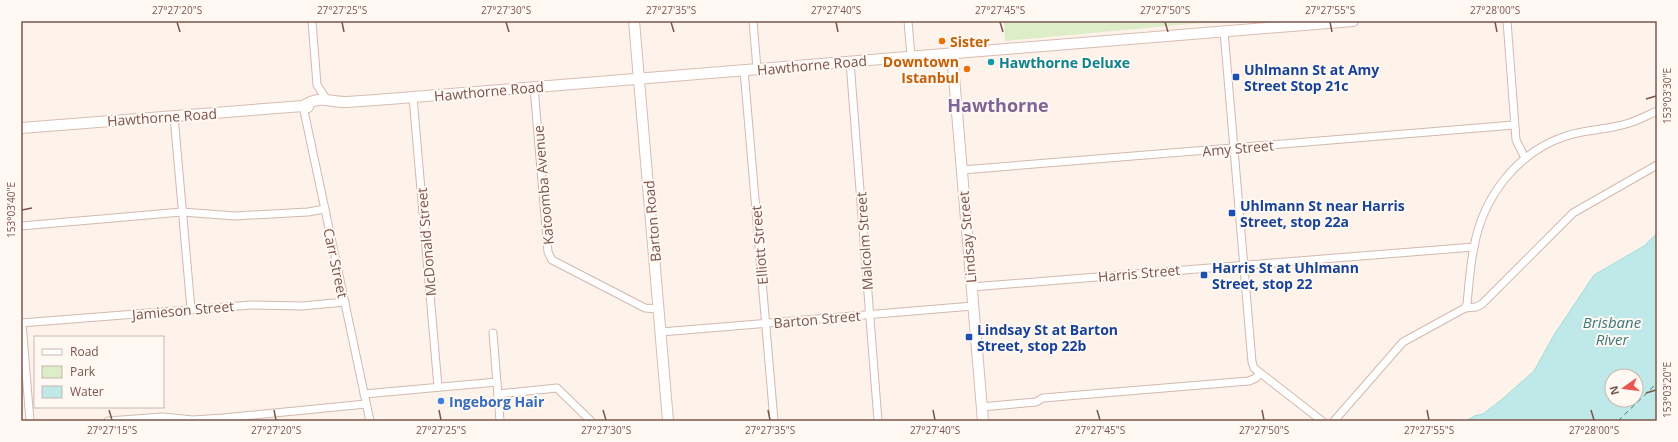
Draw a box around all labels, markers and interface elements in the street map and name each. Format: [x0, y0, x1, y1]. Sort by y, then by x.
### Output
text: 27°27'20"S [152, 3, 202, 17]
text: 27°27'25"S [317, 3, 367, 17]
text: 27°27'30"S [481, 3, 531, 17]
text: 27°27'35"S [646, 3, 696, 17]
text: 27°27'40"S [811, 3, 861, 17]
text: 27°27'45"S [975, 3, 1025, 17]
text: 27°27'50"S [1140, 3, 1190, 17]
text: 27°27'55"S [1305, 3, 1355, 17]
text: 27°28'00"S [1470, 3, 1520, 17]
place label: Sister [950, 32, 990, 51]
marker: Sister [937, 36, 947, 46]
street label: Hawthorne Road [756, 51, 868, 79]
place label: Downtown Istanbul [883, 52, 959, 87]
place label: Hawthorne Deluxe [999, 53, 1130, 72]
marker: Hawthorne Deluxe [986, 57, 996, 67]
place label: Uhlmann St at Amy Street Stop 21c [1244, 60, 1379, 95]
marker: Downtown Istanbul [962, 64, 972, 74]
text: 153°03'30"E [1660, 68, 1674, 124]
marker: Uhlmann St at Amy Street Stop 21c [1231, 72, 1241, 82]
street label: Hawthorne Road [433, 77, 545, 105]
district label: Hawthorne [947, 93, 1049, 117]
street label: Hawthorne Road [106, 104, 218, 130]
street label: Katoomba Avenue [528, 124, 558, 246]
street label: Amy Street [1202, 135, 1274, 161]
street label: Barton Road [639, 180, 665, 262]
text: 153°03'40"E [4, 182, 18, 238]
street label: McDonald Street [412, 187, 440, 297]
street label: Lindsay Street [954, 190, 980, 284]
street label: Malcolm Street [851, 191, 877, 291]
place label: Uhlmann St near Harris Street, stop 22a [1240, 196, 1405, 231]
street label: Elliott Street [746, 205, 772, 285]
marker: Uhlmann St near Harris Street, stop 22a [1227, 208, 1237, 218]
street label: Carr Street [319, 226, 353, 300]
place label: Harris St at Uhlmann Street, stop 22 [1212, 258, 1359, 293]
street label: Harris Street [1097, 260, 1181, 286]
marker: Harris St at Uhlmann Street, stop 22 [1199, 270, 1209, 280]
street label: Jamieson Street [129, 296, 235, 324]
street label: Barton Street [773, 306, 861, 332]
water label: Brisbane River [1583, 312, 1642, 349]
place label: Lindsay St at Barton Street, stop 22b [977, 320, 1118, 355]
marker: Lindsay St at Barton Street, stop 22b [964, 332, 974, 342]
legend [34, 336, 164, 408]
text: Road [70, 343, 99, 360]
text: 153°03'20"E [1660, 362, 1674, 418]
text: Park [70, 363, 96, 380]
north arrow [1604, 368, 1644, 408]
text: Water [70, 383, 104, 400]
text: N [1605, 384, 1622, 397]
place label: Ingeborg Hair [449, 392, 545, 411]
marker: Ingeborg Hair [436, 396, 446, 406]
text: 27°27'15"S [87, 423, 137, 437]
text: 27°27'20"S [251, 423, 301, 437]
text: 27°27'25"S [416, 423, 466, 437]
text: 27°27'30"S [581, 423, 631, 437]
text: 27°27'35"S [745, 423, 795, 437]
text: 27°27'40"S [910, 423, 960, 437]
text: 27°27'45"S [1075, 423, 1125, 437]
text: 27°27'50"S [1239, 423, 1289, 437]
text: 27°27'55"S [1404, 423, 1454, 437]
text: 27°28'00"S [1569, 423, 1619, 437]

